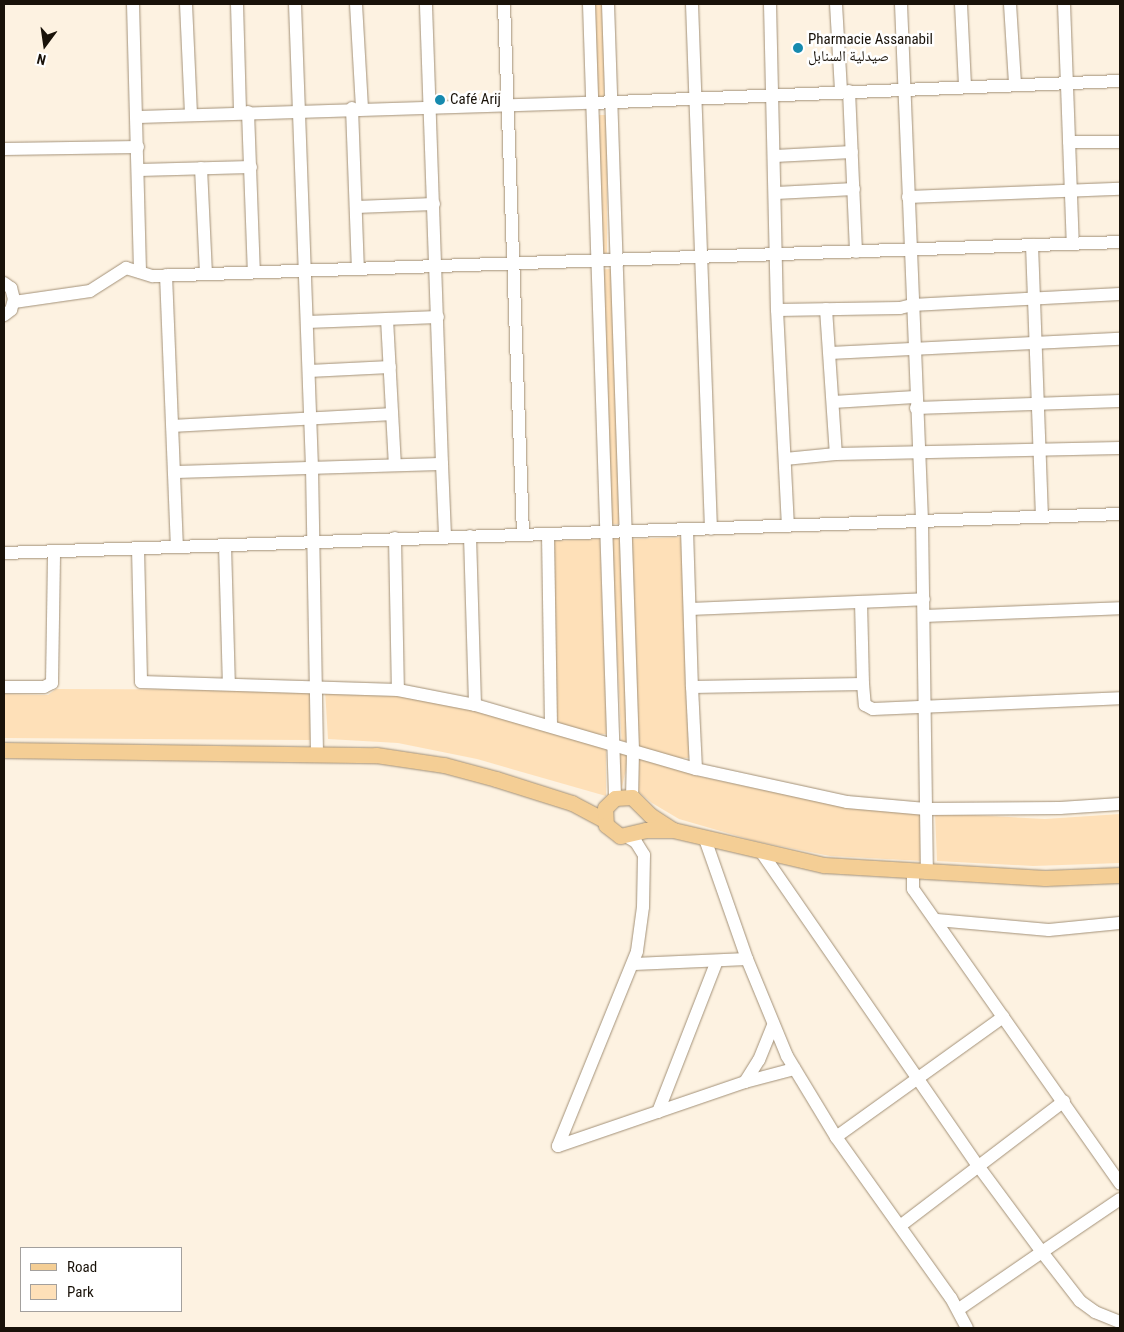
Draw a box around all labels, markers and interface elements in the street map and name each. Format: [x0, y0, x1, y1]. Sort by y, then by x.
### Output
north arrow [20, 20, 70, 70]
place label: Pharmacie Assanabil صيدلية السنابل [808, 30, 933, 65]
marker: Pharmacie Assanabil صيدلية السنابل [792, 42, 804, 54]
text: N [35, 51, 47, 68]
place label: Café Arij [450, 91, 501, 109]
marker: Café Arij [434, 94, 446, 106]
legend [20, 1247, 182, 1312]
text: Road [67, 1258, 97, 1276]
text: Park [67, 1283, 94, 1301]

